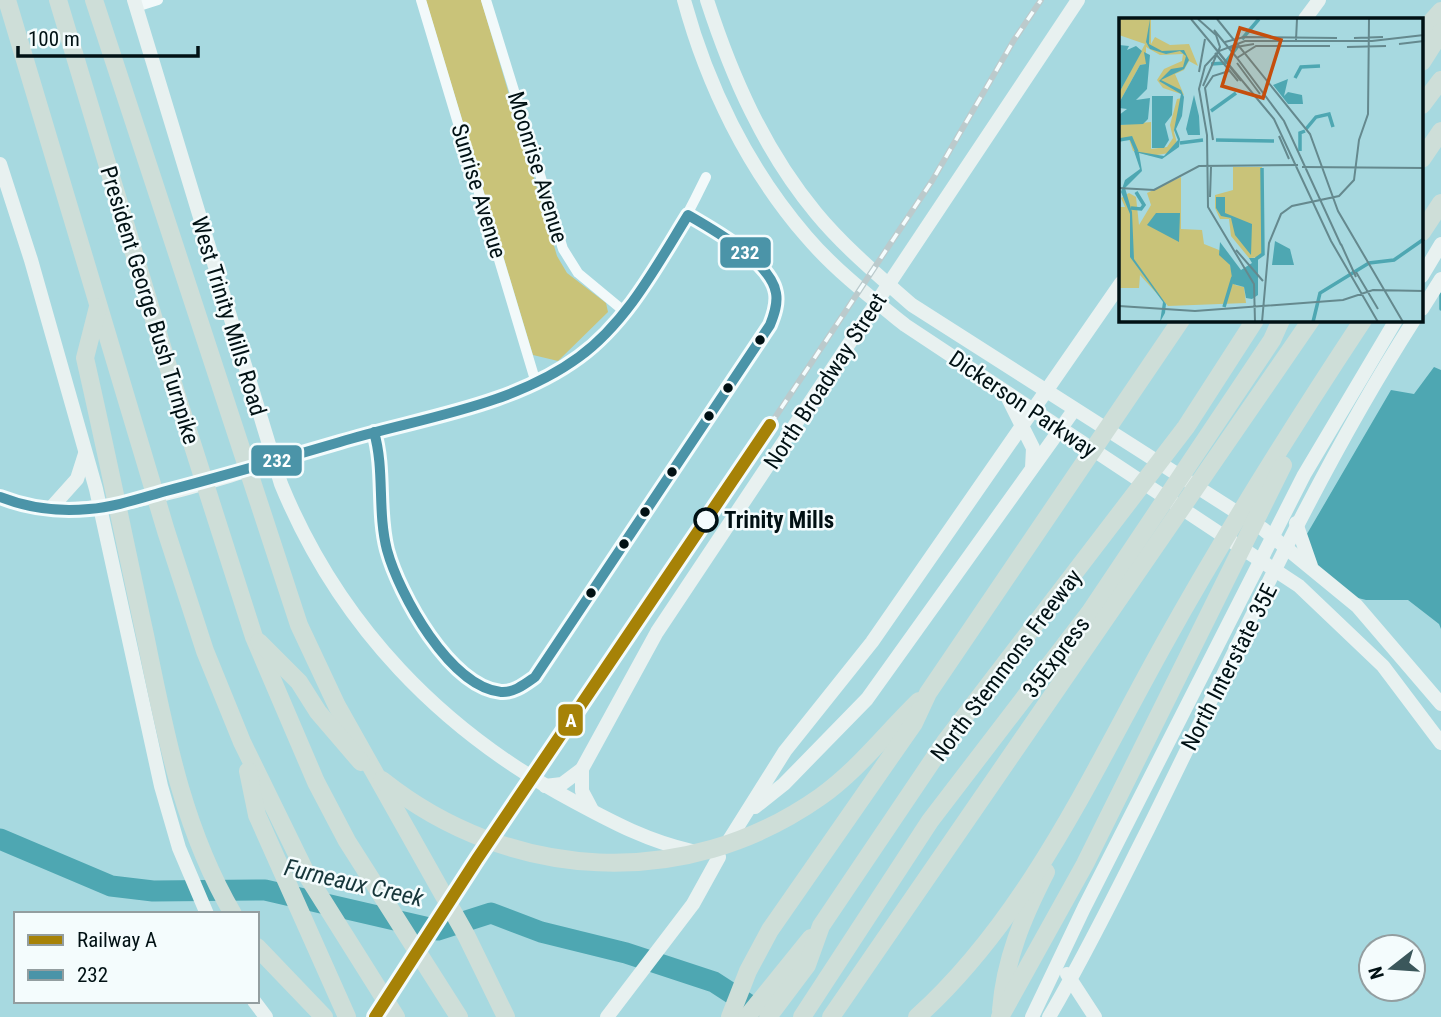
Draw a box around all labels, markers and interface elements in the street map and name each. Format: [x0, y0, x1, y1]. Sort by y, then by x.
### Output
scale bar [18, 14, 198, 58]
inset map [1119, 18, 1424, 322]
text: 100 m [28, 27, 80, 51]
street label: Moonrise Avenue [502, 88, 573, 246]
street label: Sunrise Avenue [445, 121, 512, 262]
street label: President George Bush Turnpike [94, 163, 205, 447]
street label: West Trinity Mills Road [185, 213, 272, 419]
line badge: 232 [719, 236, 772, 269]
text: 232 [731, 241, 759, 264]
street label: North Broadway Street [758, 288, 892, 474]
unlabelled marker [753, 333, 767, 347]
street label: Dickerson Parkway [944, 345, 1102, 464]
unlabelled marker [721, 381, 735, 395]
unlabelled marker [702, 409, 716, 423]
line badge: 232 [250, 444, 303, 477]
text: 232 [263, 449, 291, 472]
unlabelled marker [665, 465, 679, 479]
unlabelled marker [638, 505, 652, 519]
place label: Trinity Mills [724, 507, 834, 534]
marker: Trinity Mills [694, 508, 718, 532]
unlabelled marker [617, 537, 631, 551]
street label: North Stemmons Freeway [925, 564, 1088, 767]
street label: North Interstate 35E [1176, 579, 1283, 755]
unlabelled marker [584, 586, 598, 600]
street label: 35Express [1017, 612, 1096, 703]
line badge: A [557, 703, 584, 737]
text: A [565, 709, 577, 732]
water label: Furneaux Creek [282, 853, 427, 913]
legend [14, 912, 259, 1003]
text: Railway A [77, 928, 157, 952]
north arrow [1357, 933, 1427, 1003]
text: 232 [77, 963, 108, 987]
text: N [1364, 964, 1389, 982]

